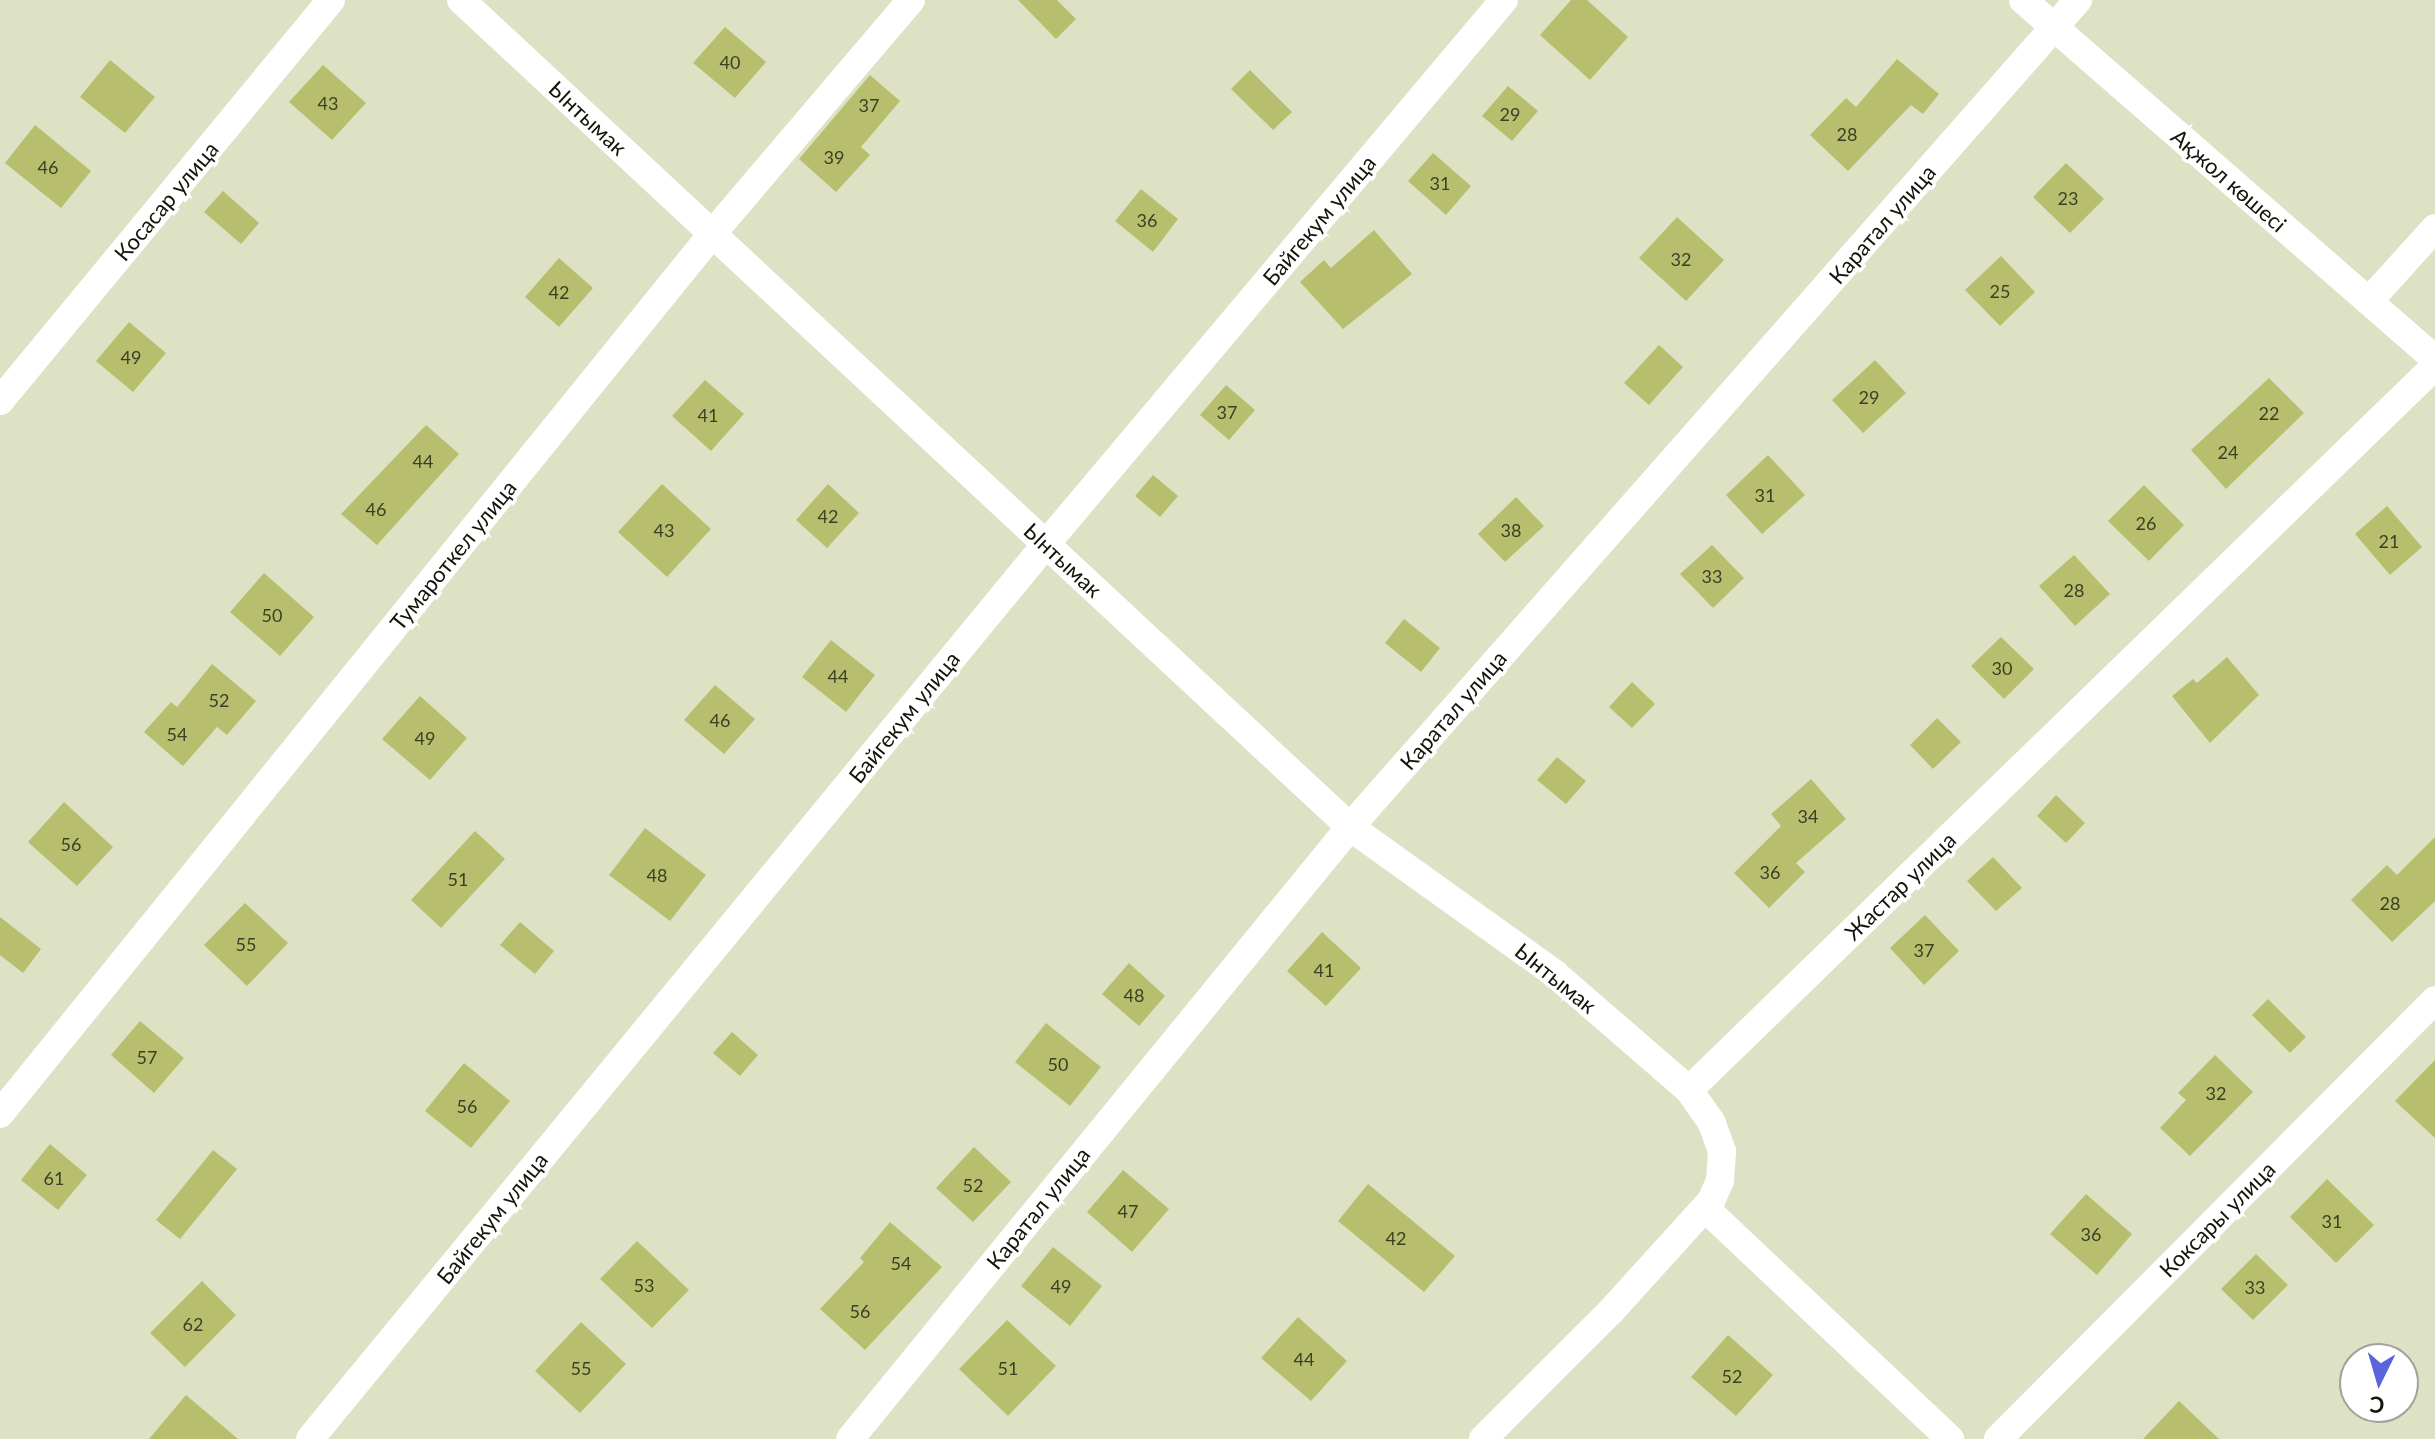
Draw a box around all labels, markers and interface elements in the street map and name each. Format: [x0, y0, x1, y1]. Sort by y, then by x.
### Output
house number: 40 [720, 51, 740, 73]
street label: Ынтымак [544, 75, 632, 161]
house number: 43 [318, 92, 338, 114]
house number: 37 [859, 94, 879, 116]
house number: 29 [1500, 103, 1520, 125]
house number: 28 [1837, 123, 1857, 145]
street label: Ақжол көшесі [2166, 123, 2292, 237]
street label: Косасар улица [109, 136, 223, 266]
house number: 39 [824, 146, 844, 168]
street label: Байгекум улица [1257, 150, 1381, 290]
house number: 46 [38, 156, 58, 178]
street label: Каратал улица [1823, 159, 1941, 289]
house number: 31 [1430, 172, 1450, 194]
house number: 23 [2058, 187, 2078, 209]
house number: 36 [1137, 209, 1157, 231]
house number: 32 [1671, 248, 1691, 270]
house number: 25 [1990, 280, 2010, 302]
house number: 42 [549, 281, 569, 303]
house number: 49 [121, 346, 141, 368]
house number: 29 [1859, 386, 1879, 408]
house number: 37 [1217, 401, 1237, 423]
house number: 22 [2259, 402, 2279, 424]
house number: 41 [698, 404, 718, 426]
house number: 24 [2218, 441, 2238, 463]
house number: 44 [413, 450, 433, 472]
street label: Тумароткел улица [384, 475, 522, 635]
house number: 31 [1755, 484, 1775, 506]
house number: 46 [366, 498, 386, 520]
house number: 42 [818, 505, 838, 527]
house number: 26 [2136, 512, 2156, 534]
street label: Ынтымак [1019, 517, 1107, 603]
house number: 43 [654, 519, 674, 541]
house number: 38 [1501, 519, 1521, 541]
house number: 21 [2379, 530, 2399, 552]
house number: 33 [1702, 565, 1722, 587]
house number: 28 [2064, 579, 2084, 601]
house number: 50 [262, 604, 282, 626]
street label: Каратал улица [1394, 645, 1512, 775]
street label: Байгекум улица [843, 646, 965, 788]
house number: 30 [1992, 657, 2012, 679]
house number: 44 [828, 665, 848, 687]
house number: 52 [209, 689, 229, 711]
house number: 46 [710, 709, 730, 731]
house number: 54 [167, 723, 187, 745]
house number: 49 [415, 727, 435, 749]
house number: 34 [1798, 805, 1818, 827]
street label: Жастар улица [1839, 826, 1961, 946]
house number: 56 [61, 833, 81, 855]
house number: 36 [1760, 861, 1780, 883]
house number: 48 [647, 864, 667, 886]
house number: 51 [448, 868, 468, 890]
house number: 28 [2380, 892, 2400, 914]
house number: 55 [236, 933, 256, 955]
street label: Ынтымак [1510, 937, 1602, 1019]
house number: 37 [1914, 939, 1934, 961]
house number: 41 [1314, 959, 1334, 981]
house number: 48 [1124, 984, 1144, 1006]
house number: 57 [137, 1046, 157, 1068]
house number: 50 [1048, 1053, 1068, 1075]
house number: 32 [2206, 1082, 2226, 1104]
house number: 56 [457, 1095, 477, 1117]
street label: Каратал улица [981, 1142, 1095, 1274]
street label: Байгекум улица [431, 1147, 553, 1289]
street label: Коксары улица [2154, 1156, 2280, 1282]
house number: 61 [44, 1167, 64, 1189]
house number: 52 [963, 1174, 983, 1196]
house number: 47 [1118, 1200, 1138, 1222]
house number: 31 [2322, 1210, 2342, 1232]
house number: 36 [2081, 1223, 2101, 1245]
house number: 42 [1386, 1227, 1406, 1249]
house number: 54 [891, 1252, 911, 1274]
house number: 53 [634, 1274, 654, 1296]
house number: 49 [1051, 1275, 1071, 1297]
house number: 33 [2245, 1276, 2265, 1298]
house number: 56 [850, 1300, 870, 1322]
house number: 62 [183, 1313, 203, 1335]
north arrow [2339, 1343, 2419, 1423]
house number: 44 [1294, 1348, 1314, 1370]
house number: 55 [571, 1357, 591, 1379]
house number: 51 [998, 1357, 1018, 1379]
house number: 52 [1722, 1365, 1742, 1387]
text: С [2369, 1391, 2385, 1419]

